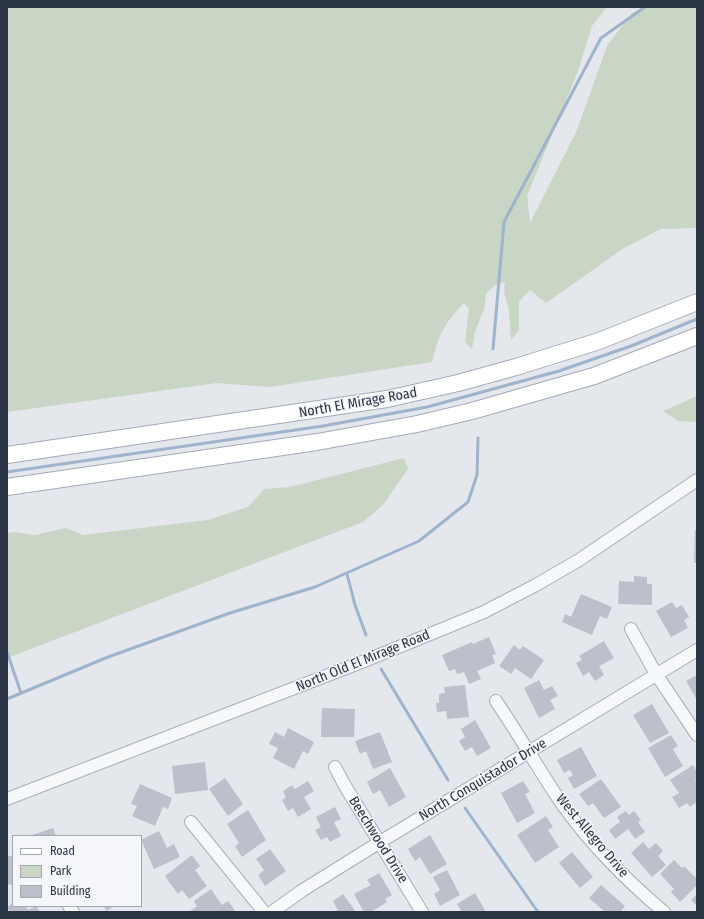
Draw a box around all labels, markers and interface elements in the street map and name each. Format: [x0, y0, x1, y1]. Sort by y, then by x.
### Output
street label: North El Mirage Road [298, 384, 418, 422]
street label: North Old El Mirage Road [294, 626, 432, 696]
street label: North Conquistador Drive [416, 735, 550, 825]
street label: West Allegro Drive [552, 791, 632, 881]
street label: Beechwood Drive [345, 793, 411, 887]
legend [12, 835, 142, 907]
text: Road [50, 844, 75, 858]
text: Park [50, 864, 71, 878]
text: Building [50, 884, 90, 898]

